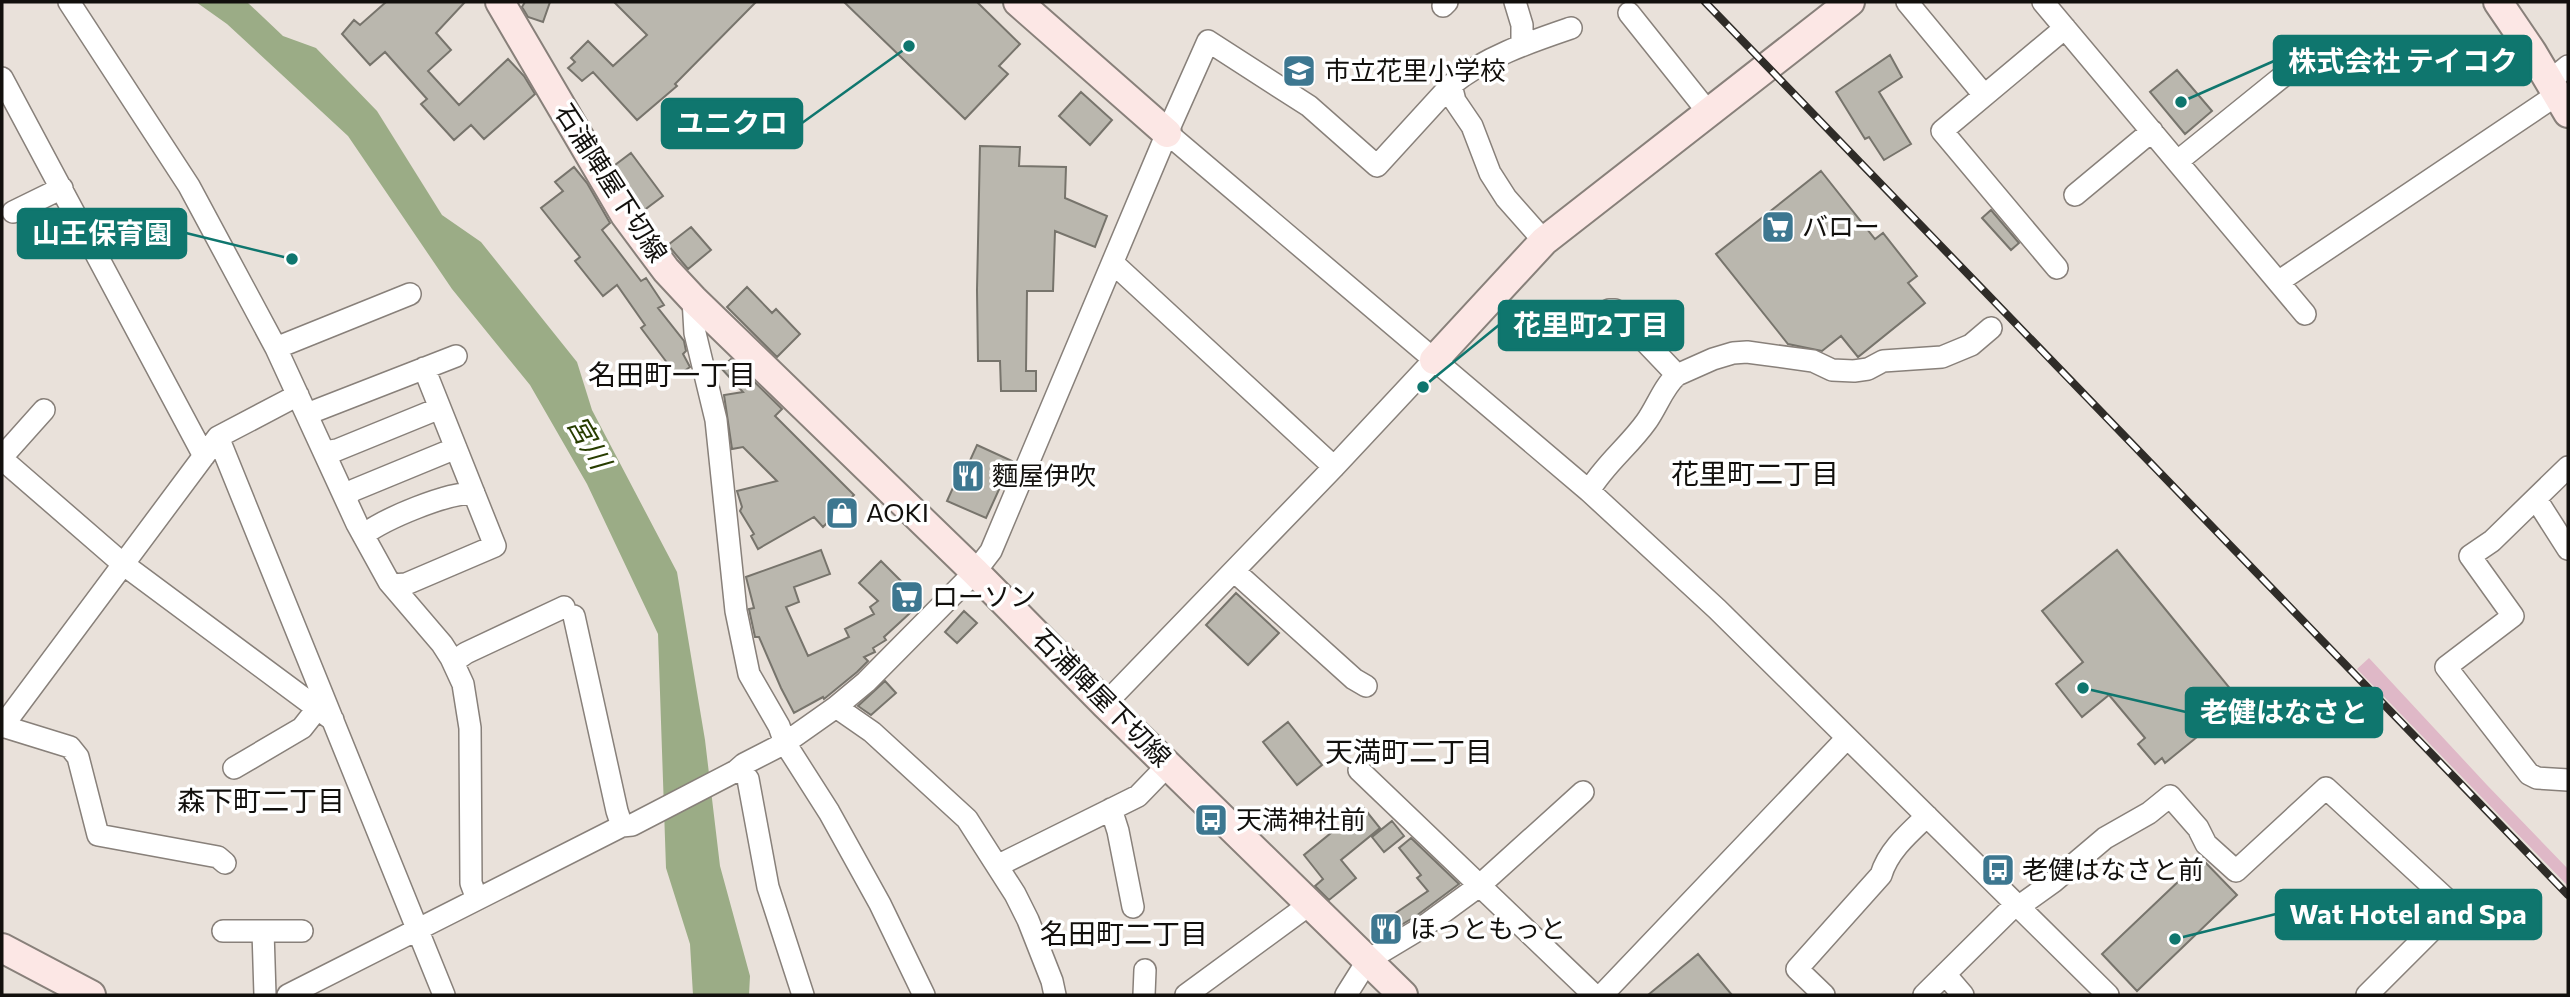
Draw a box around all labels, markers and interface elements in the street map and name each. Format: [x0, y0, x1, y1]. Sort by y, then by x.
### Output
callout: 株式会社 テイコク [2274, 36, 2531, 85]
text: 株式会社 テイコク [2288, 43, 2518, 77]
school or university icon: 市立花里小学校 [1280, 52, 1318, 90]
place label: 市立花里小学校 [1324, 54, 1506, 85]
street label: 石浦陣屋下切線 [550, 97, 675, 267]
callout: ユニクロ [662, 99, 802, 148]
text: ユニクロ [676, 105, 788, 139]
supermarket icon: バロー [1759, 208, 1797, 246]
callout: 山王保育園 [18, 209, 186, 258]
place label: バロー [1802, 210, 1880, 241]
text: 山王保育園 [32, 215, 172, 249]
callout: 花里町2丁目 [1499, 301, 1683, 350]
text: 花里町2丁目 [1513, 307, 1669, 341]
district label: 名田町一丁目 [588, 357, 756, 391]
water label: 宮川 [561, 409, 620, 477]
district label: 花里町二丁目 [1671, 456, 1839, 490]
restaurant icon: 麵屋伊吹 [949, 457, 987, 495]
place label: 麵屋伊吹 [992, 459, 1096, 490]
shop icon: AOKI [823, 494, 861, 532]
place label: AOKI [866, 496, 929, 527]
supermarket icon: ローソン [888, 578, 926, 616]
place label: ローソン [932, 580, 1036, 611]
street label: 石浦陣屋下切線 [1028, 622, 1178, 772]
callout: 老健はなさと [2186, 688, 2382, 737]
text: 老健はなさと [2200, 694, 2368, 728]
district label: 天満町二丁目 [1325, 734, 1493, 768]
district label: 森下町二丁目 [177, 783, 345, 817]
bus stop icon: 天満神社前 [1192, 801, 1230, 839]
place label: 天満神社前 [1236, 803, 1366, 834]
bus stop icon: 老健はなさと前 [1979, 851, 2017, 889]
place label: 老健はなさと前 [2022, 853, 2204, 884]
callout: Wat Hotel and Spa [2276, 890, 2541, 939]
text: Wat Hotel and Spa [2289, 896, 2527, 930]
restaurant icon: ほっともっと [1367, 910, 1405, 948]
place label: ほっともっと [1410, 912, 1566, 943]
district label: 名田町二丁目 [1040, 916, 1208, 950]

